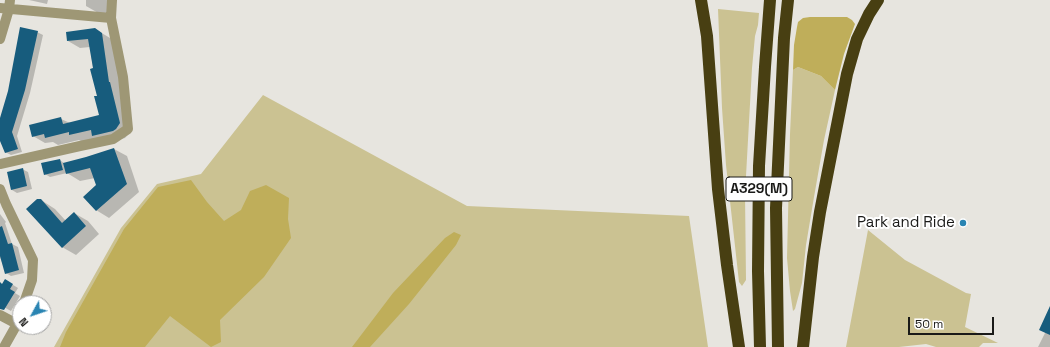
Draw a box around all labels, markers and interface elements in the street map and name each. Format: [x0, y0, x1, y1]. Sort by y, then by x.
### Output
road number: A329(M) [726, 177, 792, 201]
place label: Park and Ride [857, 214, 955, 232]
marker: Park and Ride [958, 218, 968, 228]
north arrow [12, 295, 52, 335]
scale bar [910, 309, 996, 335]
text: N [16, 315, 31, 329]
text: 50 m [915, 316, 943, 332]

